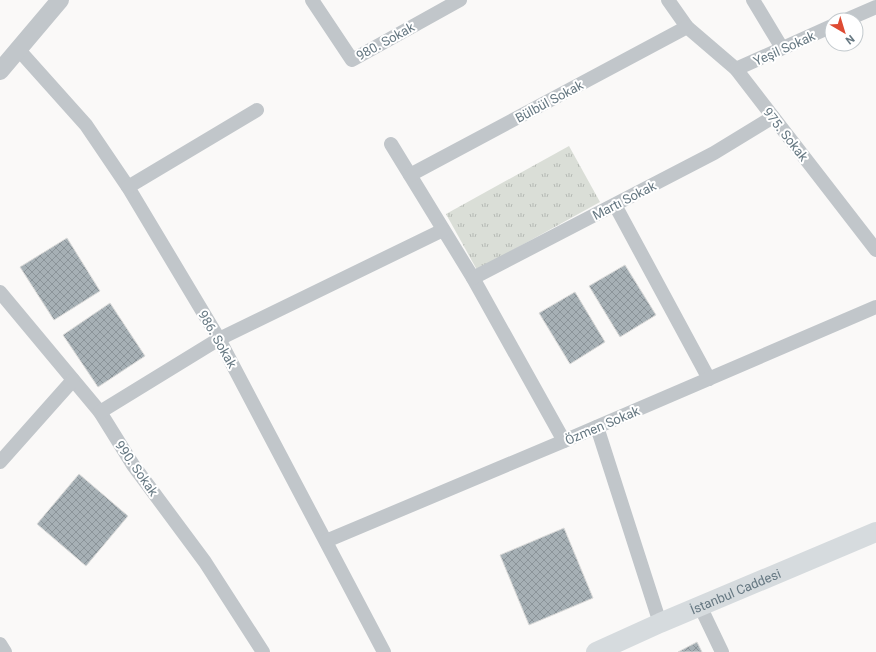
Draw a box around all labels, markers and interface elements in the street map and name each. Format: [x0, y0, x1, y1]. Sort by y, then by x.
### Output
north arrow [824, 12, 864, 52]
street label: 980. Sokak [354, 19, 417, 63]
street label: Yeşil Sokak [751, 28, 818, 69]
text: N [843, 32, 857, 47]
street label: Bülbül Sokak [513, 77, 586, 126]
street label: 975. Sokak [760, 104, 811, 164]
street label: Martı Sokak [590, 178, 659, 223]
street label: 986. Sokak [195, 308, 240, 371]
street label: Özmen Sokak [563, 403, 642, 448]
street label: 990. Sokak [112, 438, 161, 499]
street label: İstanbul Caddesi [688, 566, 783, 617]

